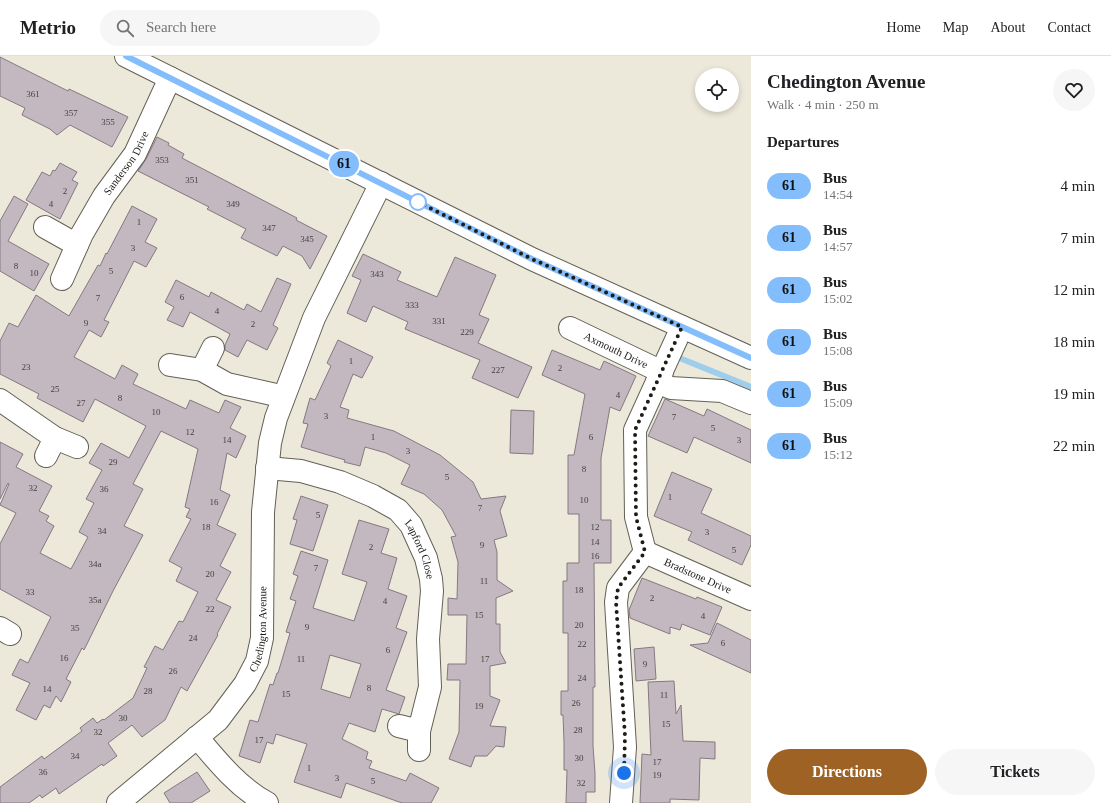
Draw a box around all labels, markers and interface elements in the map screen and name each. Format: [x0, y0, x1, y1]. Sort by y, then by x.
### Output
search box [100, 10, 380, 46]
text: Metrio [20, 17, 76, 38]
icon: search [114, 17, 136, 39]
text: Search here [146, 19, 216, 35]
text: Home [887, 20, 921, 35]
text: Map [943, 20, 968, 35]
text: About [990, 20, 1025, 35]
text: Contact [1047, 20, 1091, 35]
map controls [695, 68, 739, 112]
button: locate [695, 68, 739, 112]
button: heart [1053, 69, 1095, 111]
text: Chedington Avenue [767, 71, 926, 92]
house number: 361 [26, 89, 40, 99]
text: Walk · 4 min · 250 m [767, 97, 879, 112]
house number: 357 [64, 108, 78, 118]
house number: 355 [101, 117, 115, 127]
street label: Sanderson Drive [101, 129, 151, 197]
text: Departures [767, 134, 839, 150]
line badge: 61 [326, 151, 362, 177]
house number: 353 [155, 155, 169, 165]
text: 61 [337, 156, 351, 171]
text: Bus [823, 170, 847, 186]
house number: 351 [185, 175, 199, 185]
text: 61 [782, 178, 796, 193]
text: 4 min [1060, 178, 1095, 194]
house number: 2 [63, 186, 67, 196]
text: 14:54 [823, 187, 853, 202]
unlabelled marker [409, 193, 427, 211]
house number: 4 [49, 199, 54, 209]
house number: 349 [226, 199, 240, 209]
house number: 1 [137, 217, 141, 227]
text: Bus [823, 222, 847, 238]
house number: 347 [262, 223, 276, 233]
text: 61 [782, 230, 796, 245]
text: 7 min [1060, 230, 1095, 246]
house number: 345 [300, 234, 314, 244]
text: 14:57 [823, 239, 853, 254]
house number: 3 [131, 243, 136, 253]
house number: 8 [14, 261, 19, 271]
house number: 5 [109, 266, 114, 276]
house number: 10 [30, 268, 39, 278]
house number: 343 [370, 269, 384, 279]
text: Bus [823, 274, 847, 290]
text: 61 [782, 282, 796, 297]
text: 12 min [1053, 282, 1095, 298]
text: 15:02 [823, 291, 853, 306]
house number: 6 [180, 292, 185, 302]
house number: 7 [96, 293, 101, 303]
house number: 333 [405, 300, 419, 310]
house number: 4 [215, 306, 220, 316]
house number: 331 [432, 316, 446, 326]
house number: 9 [84, 318, 89, 328]
house number: 2 [251, 319, 255, 329]
text: Bus [823, 326, 847, 342]
house number: 229 [460, 327, 474, 337]
street label: Axmouth Drive [582, 330, 650, 370]
text: 61 [782, 334, 796, 349]
text: 18 min [1053, 334, 1095, 350]
text: 15:08 [823, 343, 853, 358]
house number: 1 [349, 356, 353, 366]
house number: 23 [22, 362, 31, 372]
house number: 2 [558, 363, 562, 373]
house number: 227 [491, 365, 505, 375]
text: Bus [823, 378, 847, 394]
house number: 25 [51, 384, 60, 394]
text: 61 [782, 386, 796, 401]
text: 19 min [1053, 386, 1095, 402]
house number: 4 [616, 390, 621, 400]
house number: 8 [118, 393, 123, 403]
text: 15:09 [823, 395, 853, 410]
house number: 27 [77, 398, 86, 408]
house number: 10 [152, 407, 161, 417]
house number: 3 [324, 411, 329, 421]
house number: 7 [672, 412, 677, 422]
house number: 5 [711, 423, 716, 433]
house number: 12 [186, 427, 195, 437]
text: Bus [823, 430, 847, 446]
house number: 1 [371, 432, 375, 442]
house number: 6 [589, 432, 594, 442]
house number: 14 [223, 435, 232, 445]
house number: 3 [737, 435, 742, 445]
text: 61 [782, 438, 796, 453]
text: 22 min [1053, 438, 1095, 454]
house number: 3 [406, 446, 411, 456]
text: 15:12 [823, 447, 853, 462]
house number: 29 [109, 457, 118, 467]
house number: 8 [582, 464, 587, 474]
house number: 5 [445, 472, 450, 482]
house number: 32 [29, 483, 38, 493]
house number: 36 [100, 484, 109, 494]
house number: 1 [668, 492, 672, 502]
house number: 10 [580, 495, 589, 505]
house number: 16 [210, 497, 219, 507]
house number: 7 [478, 503, 483, 513]
house number: 5 [316, 510, 321, 520]
street label: Lapford Close [403, 517, 437, 580]
house number: 18 [202, 522, 211, 532]
house number: 12 [591, 522, 600, 532]
house number: 34 [98, 526, 107, 536]
house number: 3 [705, 527, 710, 537]
house number: 14 [591, 537, 600, 547]
house number: 9 [480, 540, 485, 550]
house number: 2 [369, 542, 373, 552]
house number: 5 [732, 545, 737, 555]
house number: 16 [591, 551, 600, 561]
street label: Bradstone Drive [662, 555, 734, 596]
house number: 34a [89, 559, 102, 569]
house number: 7 [314, 563, 319, 573]
house number: 20 [206, 569, 215, 579]
house number: 11 [480, 576, 488, 586]
house number: 18 [575, 585, 584, 595]
street label: Chedington Avenue [246, 586, 268, 674]
house number: 33 [26, 587, 35, 597]
house number: 2 [650, 593, 654, 603]
house number: 35a [89, 595, 102, 605]
house number: 4 [383, 596, 388, 606]
house number: 22 [206, 604, 215, 614]
house number: 15 [475, 610, 484, 620]
house number: 4 [701, 611, 706, 621]
house number: 20 [575, 620, 584, 630]
house number: 9 [305, 622, 310, 632]
house number: 35 [71, 623, 80, 633]
house number: 24 [189, 633, 198, 643]
house number: 6 [721, 638, 726, 648]
house number: 22 [578, 639, 587, 649]
house number: 6 [386, 645, 391, 655]
house number: 16 [60, 653, 69, 663]
house number: 11 [297, 654, 305, 664]
house number: 17 [481, 654, 490, 664]
house number: 9 [643, 659, 648, 669]
house number: 26 [169, 666, 178, 676]
house number: 24 [578, 673, 587, 683]
house number: 8 [367, 683, 372, 693]
house number: 14 [43, 684, 52, 694]
house number: 28 [144, 686, 153, 696]
house number: 15 [282, 689, 291, 699]
house number: 11 [660, 690, 668, 700]
house number: 26 [572, 698, 581, 708]
house number: 19 [475, 701, 484, 711]
house number: 30 [119, 713, 128, 723]
house number: 15 [662, 719, 671, 729]
house number: 28 [574, 725, 583, 735]
house number: 32 [94, 727, 103, 737]
house number: 17 [255, 735, 264, 745]
button: Directions [767, 749, 927, 795]
button: Tickets [935, 749, 1095, 795]
house number: 34 [71, 751, 80, 761]
house number: 30 [575, 753, 584, 763]
house number: 17 [653, 757, 662, 767]
house number: 1 [307, 763, 311, 773]
your location [614, 763, 634, 783]
house number: 36 [39, 767, 48, 777]
house number: 19 [653, 770, 662, 780]
house number: 3 [335, 773, 340, 783]
house number: 5 [371, 776, 376, 786]
house number: 32 [577, 778, 586, 788]

